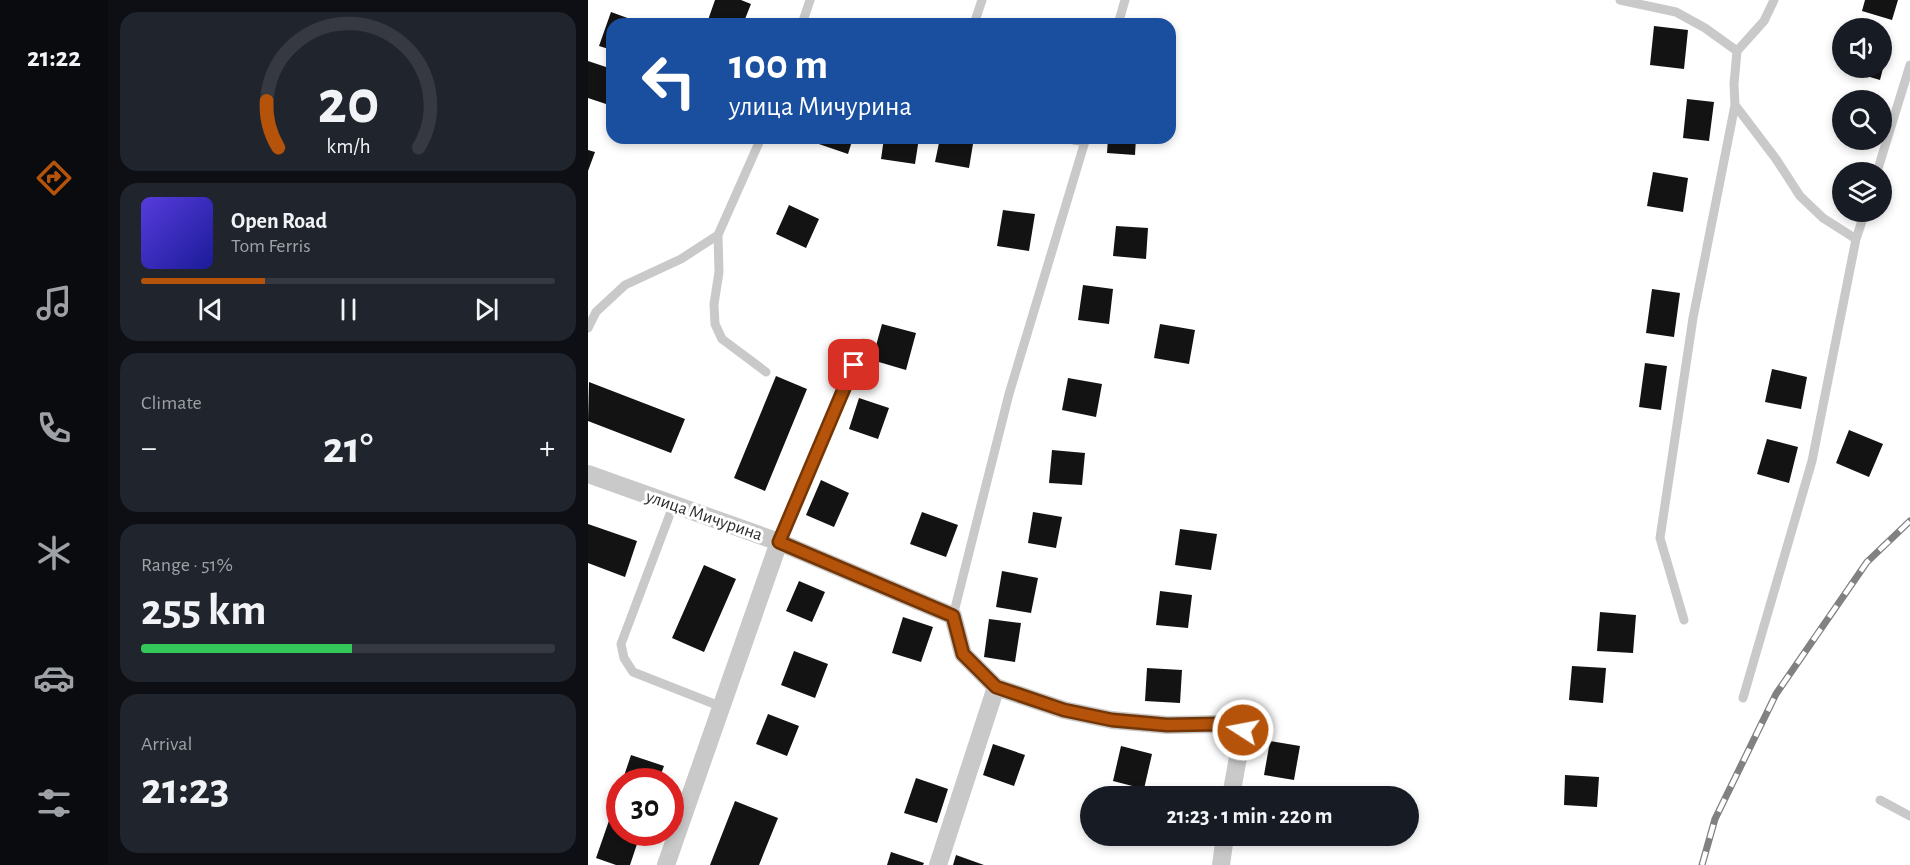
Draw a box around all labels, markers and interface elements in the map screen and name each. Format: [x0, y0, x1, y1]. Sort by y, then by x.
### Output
map controls [1832, 18, 1892, 222]
button: sound [1832, 18, 1892, 78]
icon: left [630, 42, 708, 120]
text: 21:22 [27, 44, 81, 71]
text: 100 m [729, 44, 828, 86]
text: 20 [317, 72, 379, 134]
button: search [1832, 90, 1892, 150]
text: улица Мичурина [729, 93, 912, 120]
text: km/h [326, 137, 370, 158]
icon: directions [33, 157, 75, 199]
button: layers [1832, 162, 1892, 222]
text: Open Road [231, 210, 327, 232]
text: Tom Ferris [231, 236, 311, 256]
icon: music [33, 282, 75, 324]
icon: previous [194, 293, 227, 326]
icon: pause [332, 293, 365, 326]
icon: next [470, 293, 503, 326]
pin [828, 339, 879, 390]
icon: arrive [837, 348, 870, 381]
text: Climate [141, 393, 202, 413]
icon: phone [33, 407, 75, 449]
text: 21° [323, 426, 373, 471]
text: − [141, 432, 157, 465]
text: + [539, 432, 555, 465]
street label: улица Мичурина [642, 487, 765, 544]
icon: climate [33, 532, 75, 574]
text: Range · 51% [141, 555, 233, 575]
text: 255 km [141, 588, 266, 633]
icon: car [33, 657, 75, 699]
position arrow [1211, 698, 1275, 762]
text: Arrival [141, 734, 192, 754]
text: 21:23 [141, 767, 229, 812]
speed limit sign: 30 [606, 768, 684, 846]
icon: filters [33, 782, 75, 824]
text: 21:23 · 1 min · 220 m [1166, 805, 1333, 827]

